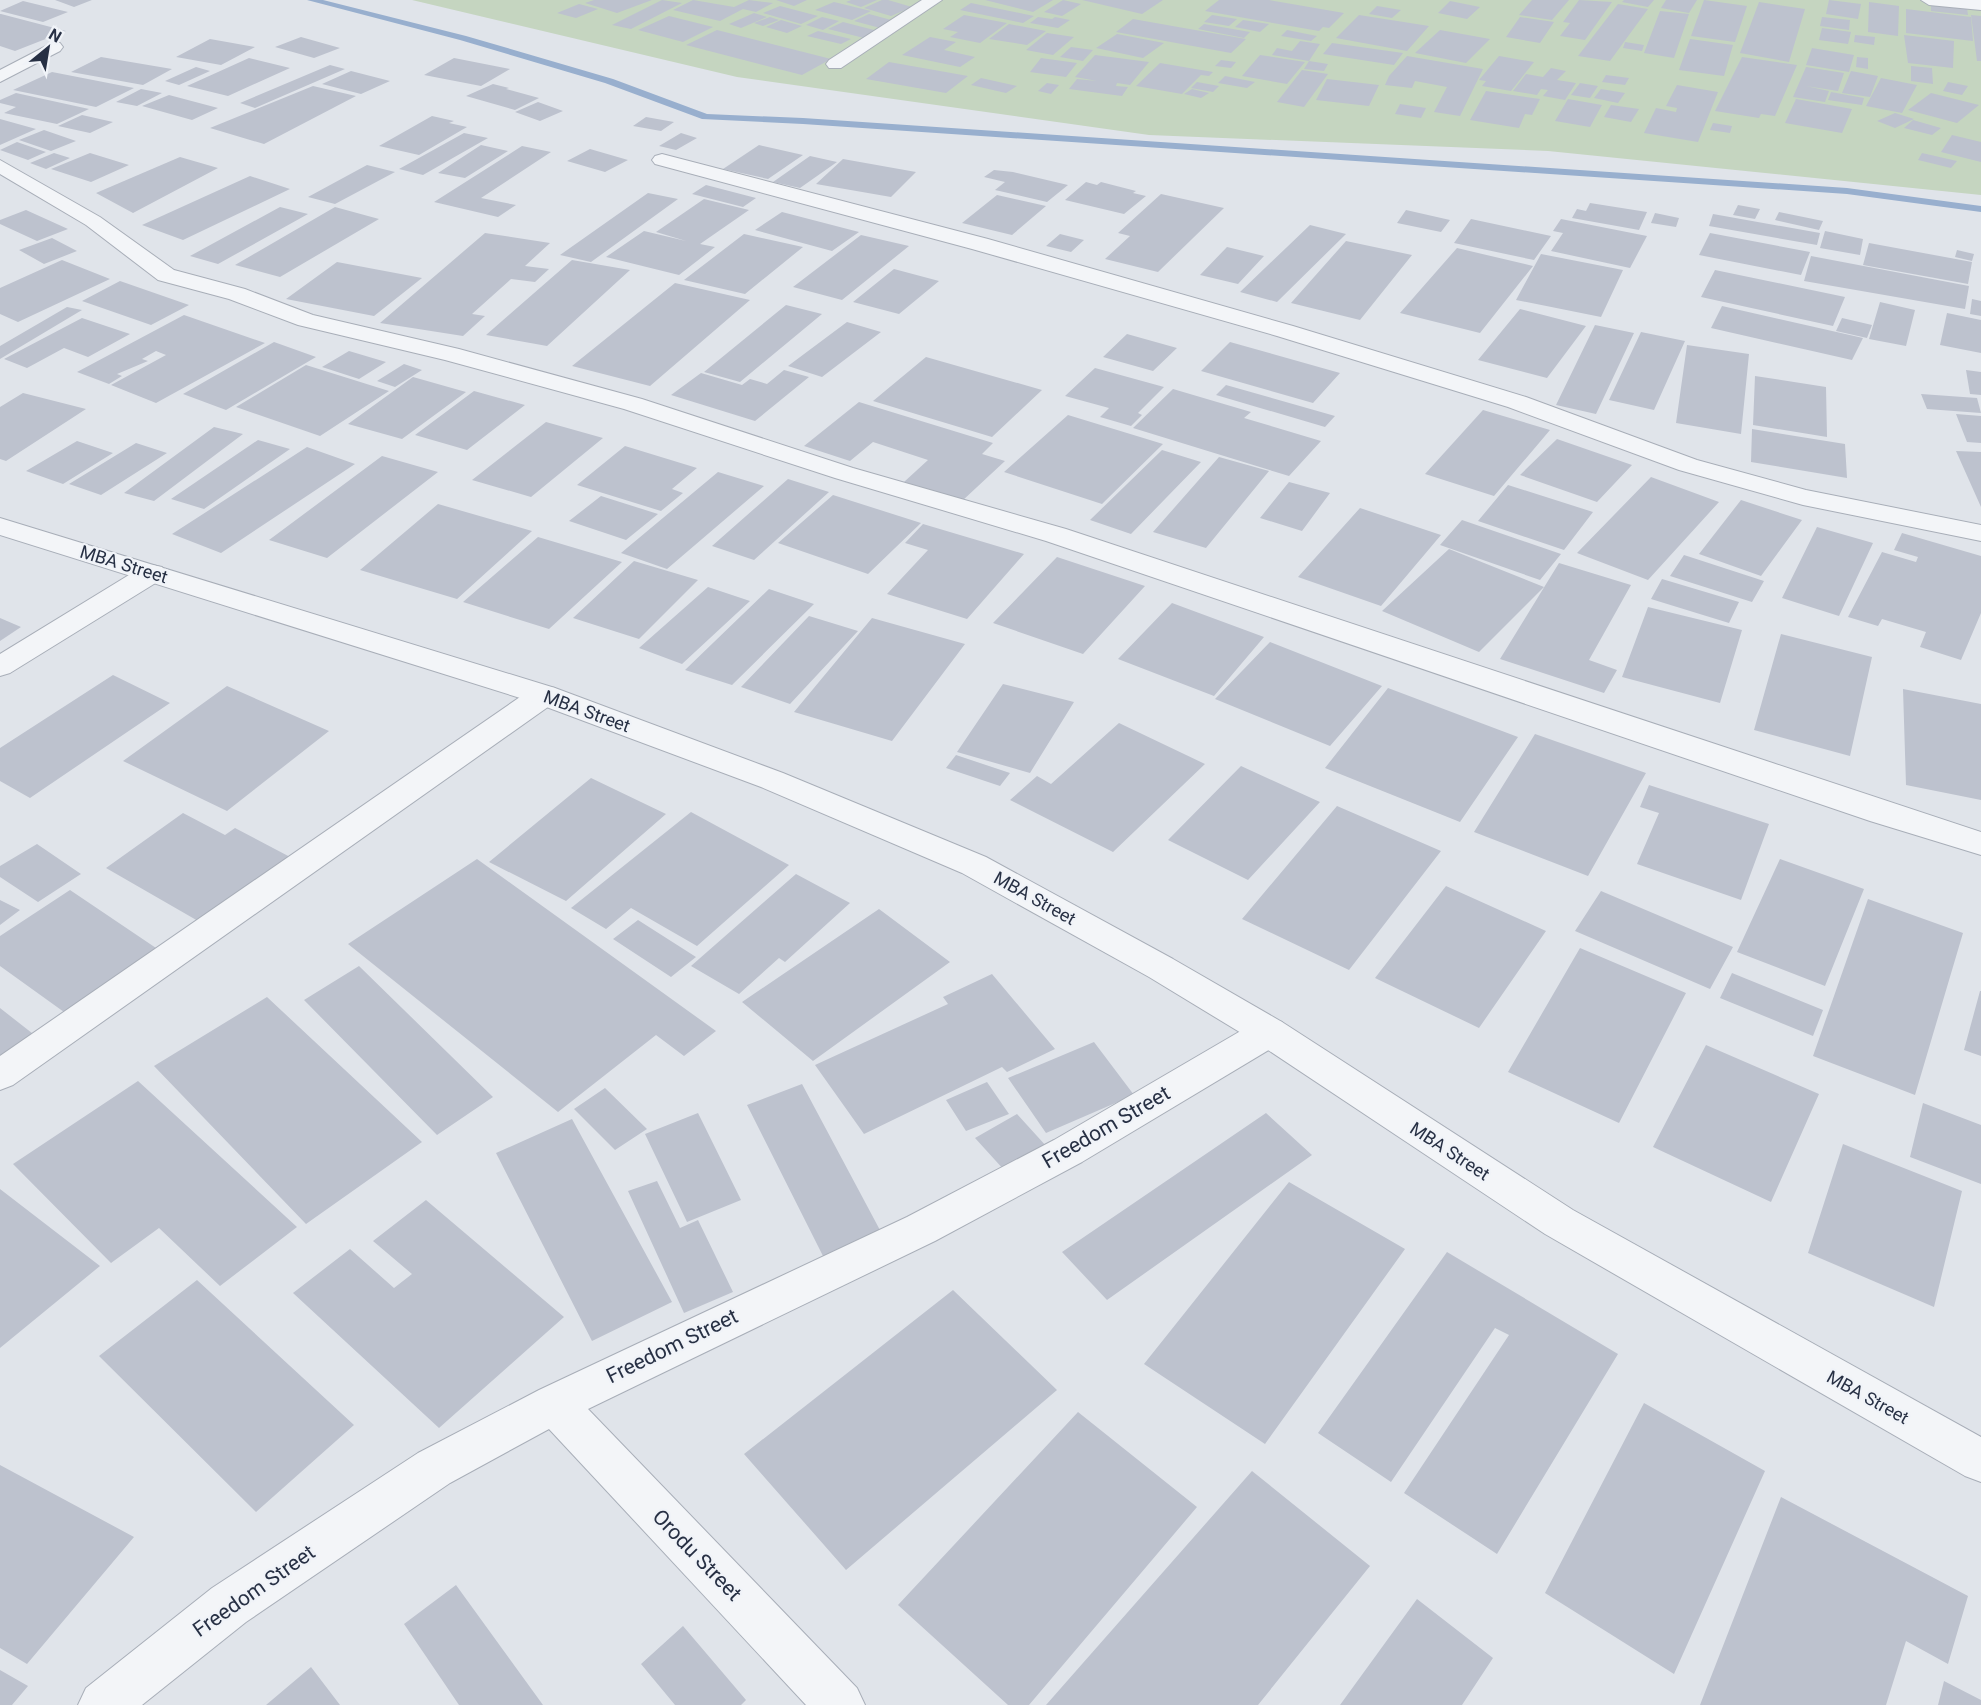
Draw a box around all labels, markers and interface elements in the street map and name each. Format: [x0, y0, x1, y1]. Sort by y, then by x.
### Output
north arrow [18, 18, 78, 78]
text: N [46, 24, 65, 46]
street label: MBA Street [78, 541, 171, 587]
street label: MBA Street [541, 686, 633, 736]
street label: MBA Street [990, 867, 1080, 929]
street label: Freedom Street [1038, 1081, 1174, 1173]
street label: MBA Street [1406, 1118, 1494, 1185]
street label: Freedom Street [602, 1304, 742, 1388]
street label: MBA Street [1823, 1366, 1913, 1428]
street label: Orodu Street [648, 1504, 746, 1606]
street label: Freedom Street [188, 1540, 320, 1642]

